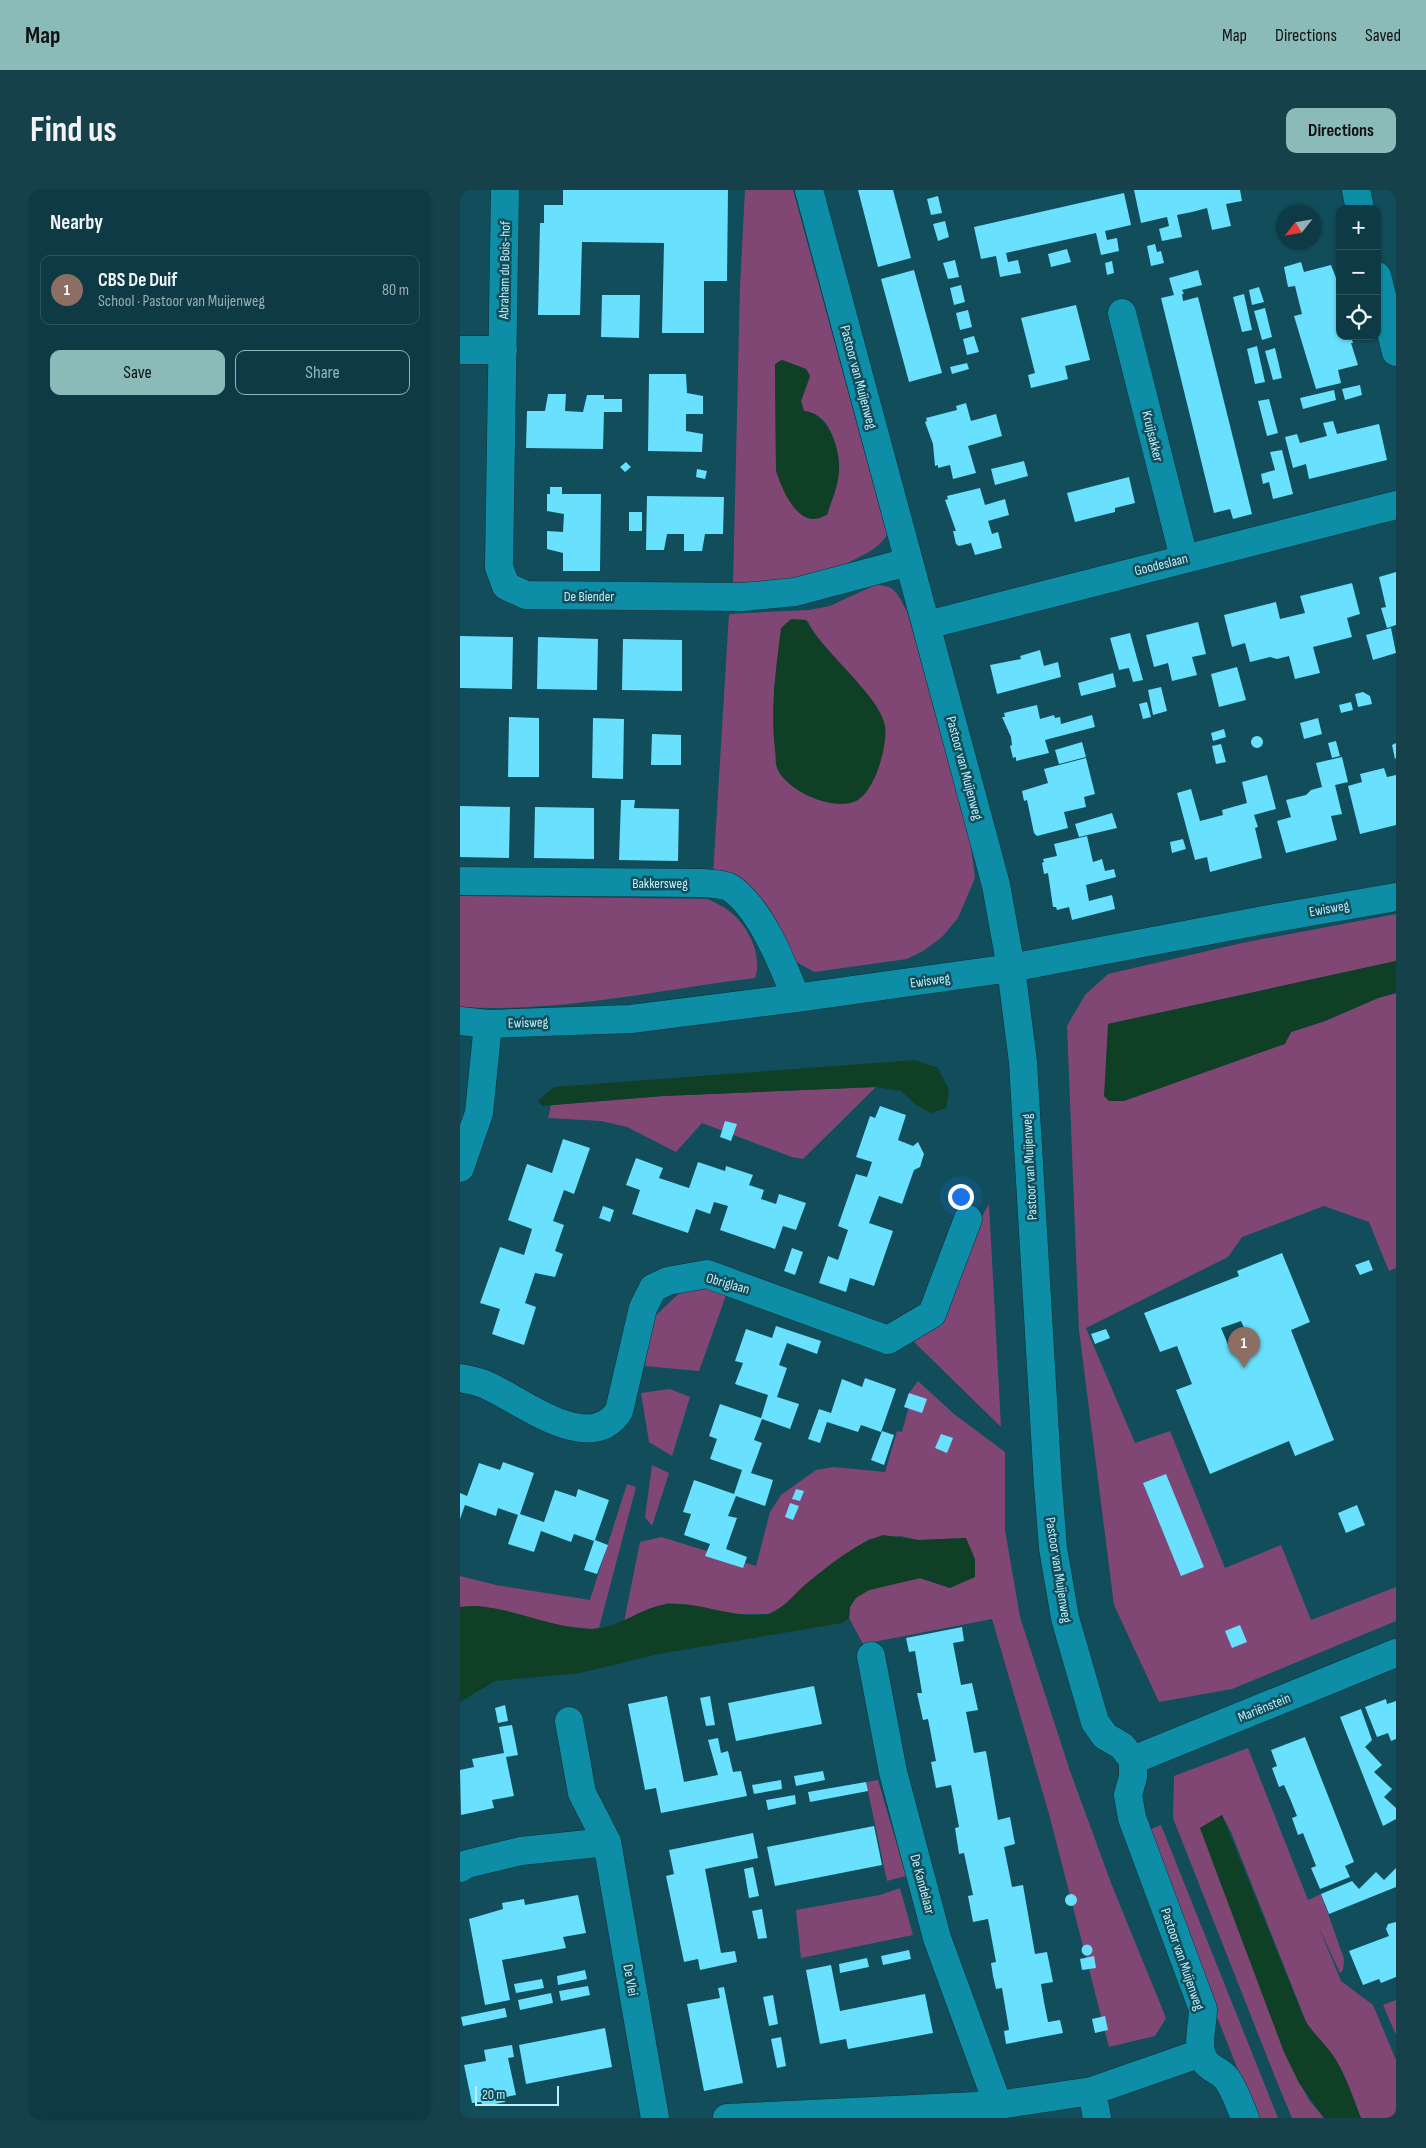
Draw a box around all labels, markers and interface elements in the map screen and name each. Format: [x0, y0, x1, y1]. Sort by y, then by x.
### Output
text: Map [25, 21, 60, 50]
text: Map [1222, 25, 1247, 46]
text: Directions [1275, 25, 1337, 46]
text: Saved [1365, 25, 1401, 46]
button: Directions [1286, 108, 1396, 153]
text: Find us [30, 109, 117, 152]
north arrow [1276, 205, 1321, 250]
map controls [1336, 205, 1381, 340]
button: + [1336, 205, 1381, 250]
text: Nearby [50, 210, 103, 235]
street label: Abraham du Bois-hof [495, 220, 514, 320]
button: − [1336, 250, 1381, 295]
text: CBS De Duif [98, 269, 177, 292]
text: 1 [64, 281, 70, 300]
text: 80 m [382, 281, 409, 300]
text: School · Pastoor van Muijenweg [98, 292, 265, 311]
button: locate [1336, 295, 1381, 340]
street label: Pastoor van Muijenweg [836, 323, 881, 431]
button: Save [50, 350, 225, 395]
button: Share [235, 350, 410, 395]
street label: Kruijsakker [1138, 409, 1167, 463]
street label: Goodeslaan [1133, 550, 1190, 579]
street label: De Biender [564, 588, 614, 605]
street label: Pastoor van Muijenweg [942, 714, 987, 822]
street label: Bakkersweg [632, 875, 688, 892]
street label: Ewisweg [1308, 897, 1351, 920]
street label: Ewisweg [909, 969, 952, 992]
street label: Ewisweg [508, 1013, 549, 1032]
street label: Pastoor van Muijenweg [1018, 1113, 1041, 1221]
your location [948, 1184, 974, 1210]
street label: Obriglaan [704, 1269, 752, 1298]
pin: 1 [1228, 1327, 1260, 1368]
street label: Pastoor van Muijenweg [1042, 1516, 1075, 1625]
street label: Mariënstein [1235, 1689, 1293, 1726]
street label: De Kandelaar [906, 1852, 939, 1916]
street label: Pastoor van Muijenweg [1157, 1906, 1208, 2013]
street label: De Vlei [619, 1963, 642, 1997]
scale bar [475, 2083, 559, 2106]
text: 20 m [482, 2086, 505, 2103]

